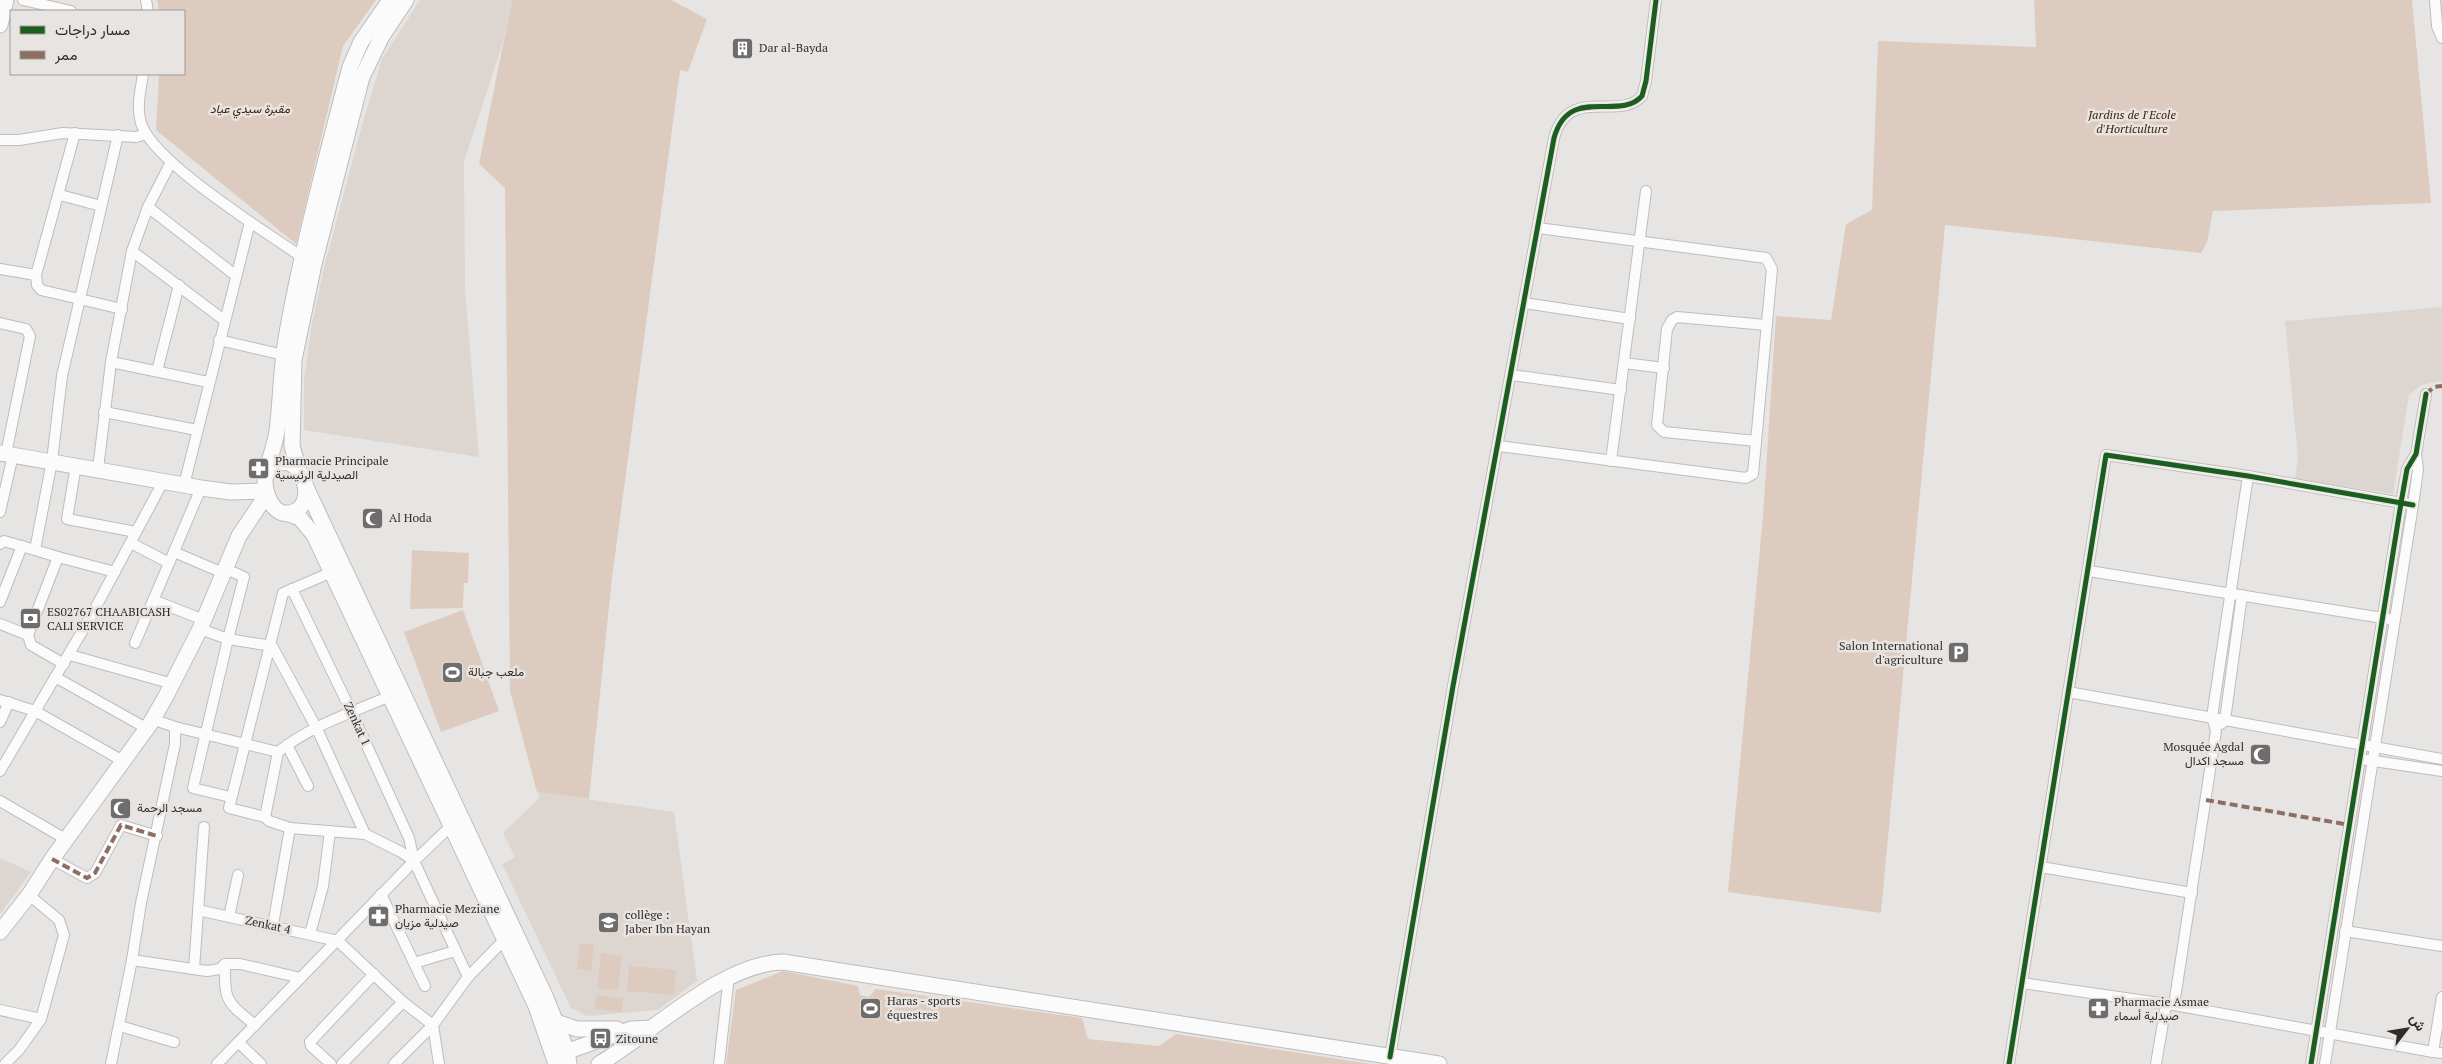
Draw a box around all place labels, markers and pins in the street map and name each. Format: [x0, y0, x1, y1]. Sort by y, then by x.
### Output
building icon: Dar al-Bayda [731, 36, 755, 60]
place label: Dar al-Bayda [759, 40, 828, 55]
place label: Pharmacie Principale الصيدلية الرئيسية [275, 453, 389, 483]
pharmacy icon: Pharmacie Principale الصيدلية الرئيسية [247, 456, 271, 480]
mosque icon: Al Hoda [361, 506, 385, 530]
place label: Al Hoda [389, 510, 432, 525]
place label: ES02767 CHAABICASH CALI SERVICE [47, 604, 171, 633]
bank icon: ES02767 CHAABICASH CALI SERVICE [19, 607, 43, 631]
place label: Salon International d'agriculture [1839, 638, 1943, 667]
parking icon: Salon International d'agriculture [1947, 641, 1971, 665]
sports icon: ملعب جبالة [440, 660, 464, 684]
place label: ملعب جبالة [468, 664, 524, 679]
place label: Mosquée Agdal مسجد اكدال [2163, 739, 2244, 769]
mosque icon: Mosquée Agdal مسجد اكدال [2248, 742, 2272, 766]
mosque icon: مسجد الرحمة [109, 796, 133, 820]
place label: مسجد الرحمة [137, 800, 202, 816]
place label: Pharmacie Meziane صيدلية مزيان [395, 901, 499, 931]
pharmacy icon: Pharmacie Meziane صيدلية مزيان [367, 904, 391, 928]
place label: collège : Jaber Ibn Hayan [625, 907, 710, 936]
school or university icon: collège : Jaber Ibn Hayan [597, 910, 621, 934]
place label: Haras - sports équestres [887, 993, 961, 1022]
place label: Pharmacie Asmae صيدلية أسماء [2114, 994, 2209, 1023]
sports icon: Haras - sports équestres [859, 996, 883, 1020]
pharmacy icon: Pharmacie Asmae صيدلية أسماء [2086, 997, 2110, 1021]
bus stop icon: Zitoune [588, 1027, 612, 1051]
place label: Zitoune [616, 1031, 658, 1046]

